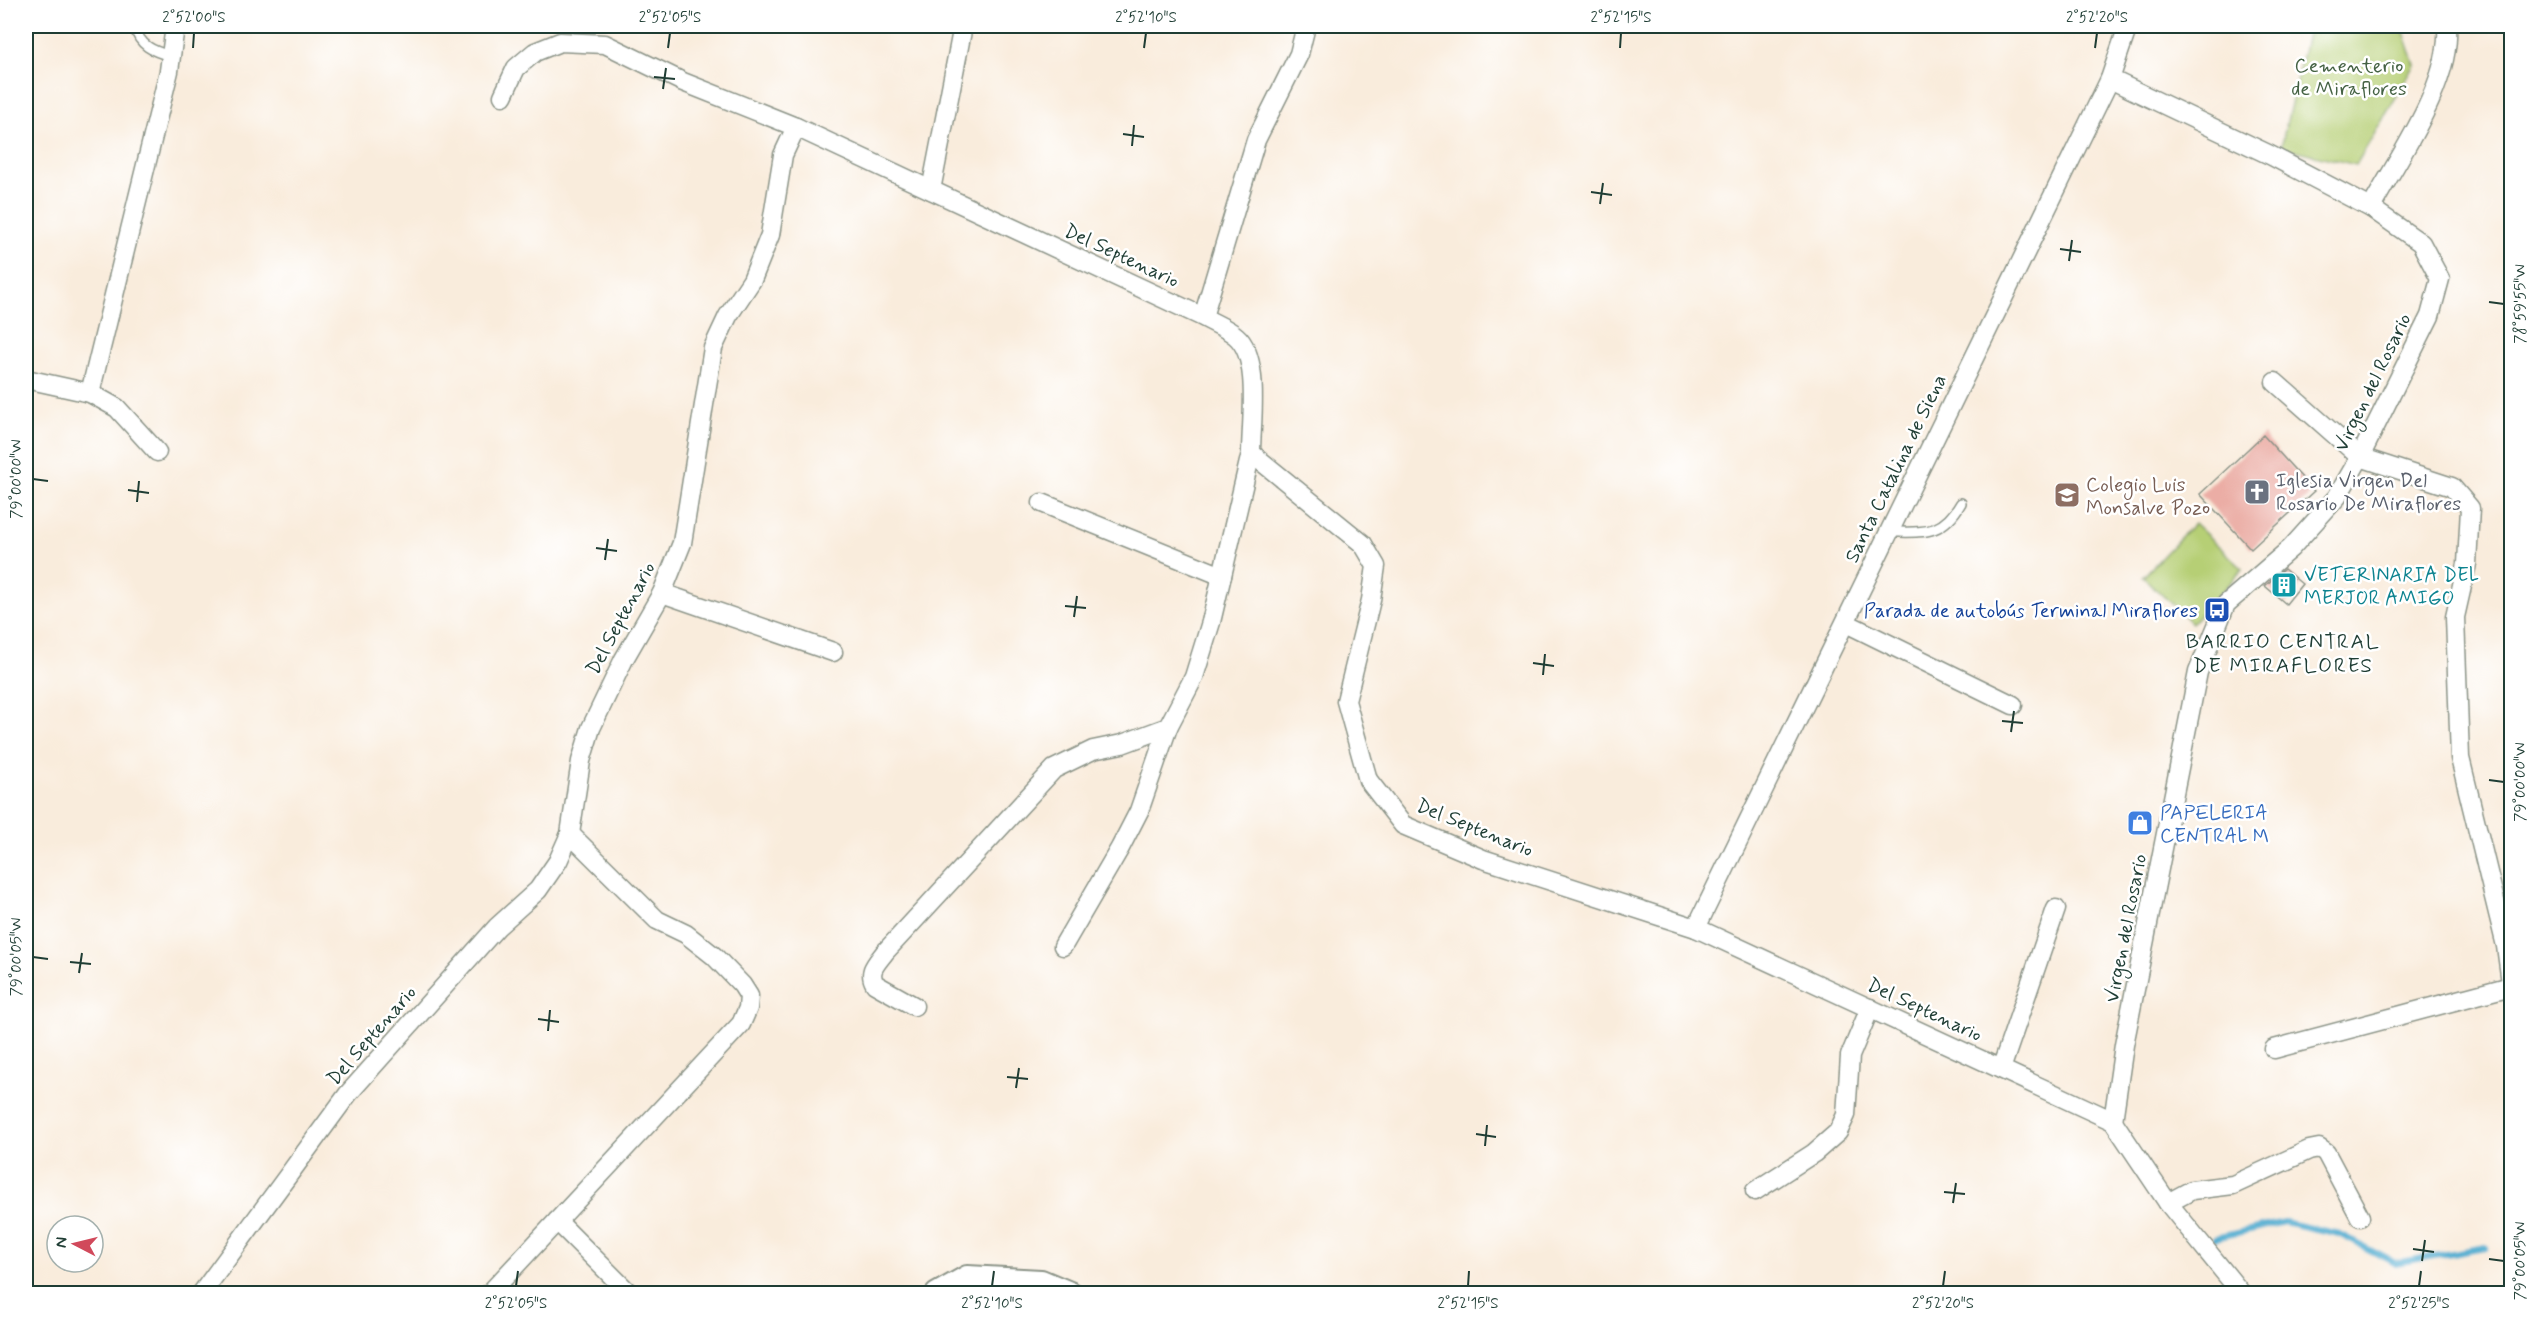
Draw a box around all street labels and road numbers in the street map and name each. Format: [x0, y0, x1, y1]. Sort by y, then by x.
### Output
street label: Del Septenario [1059, 218, 1183, 295]
street label: Virgen del Rosario [2328, 309, 2419, 457]
street label: Santa Catalina de Siena [1839, 370, 1954, 568]
street label: Del Septenario [580, 558, 662, 680]
street label: Del Septenario [1412, 793, 1537, 864]
street label: Virgen del Rosario [2099, 852, 2155, 1005]
street label: Del Septenario [1862, 972, 1986, 1049]
street label: Del Septenario [321, 980, 423, 1092]

